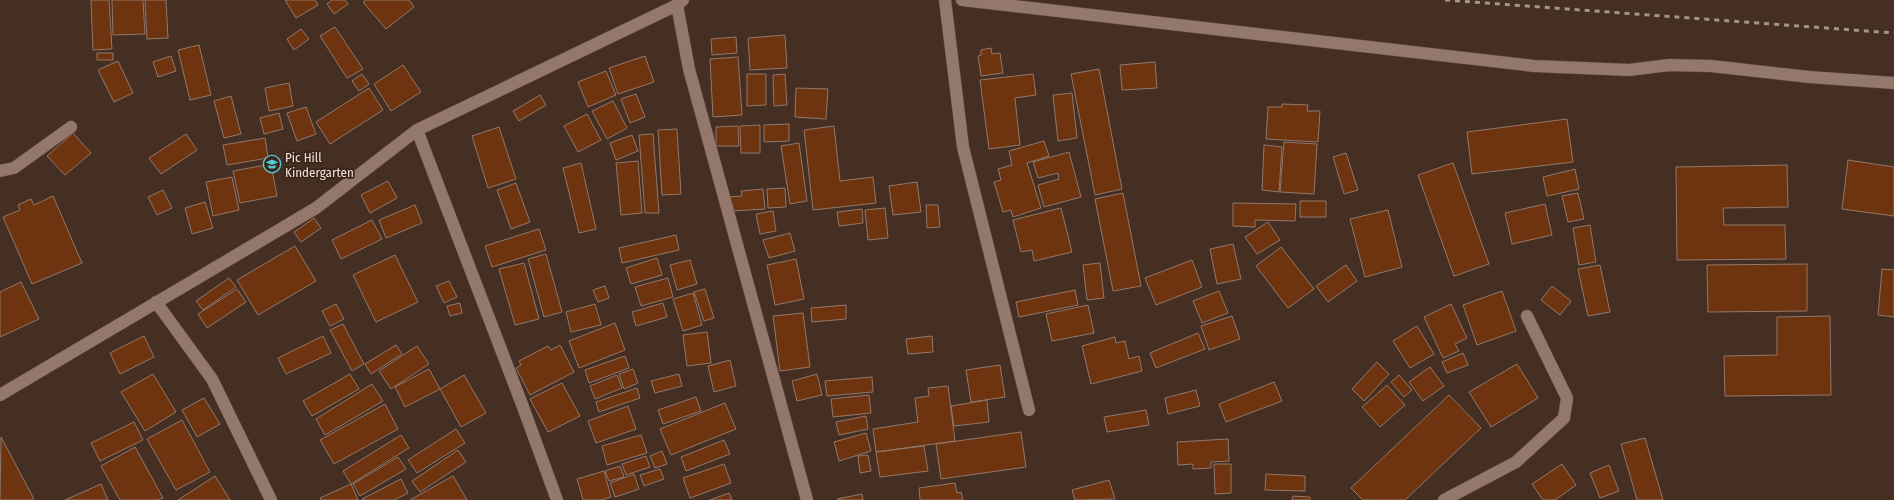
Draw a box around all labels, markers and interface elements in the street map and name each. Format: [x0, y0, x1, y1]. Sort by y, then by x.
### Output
place label: Pic Hill Kindergarten [285, 150, 354, 180]
school or university icon: Pic Hill Kindergarten [262, 154, 282, 174]

